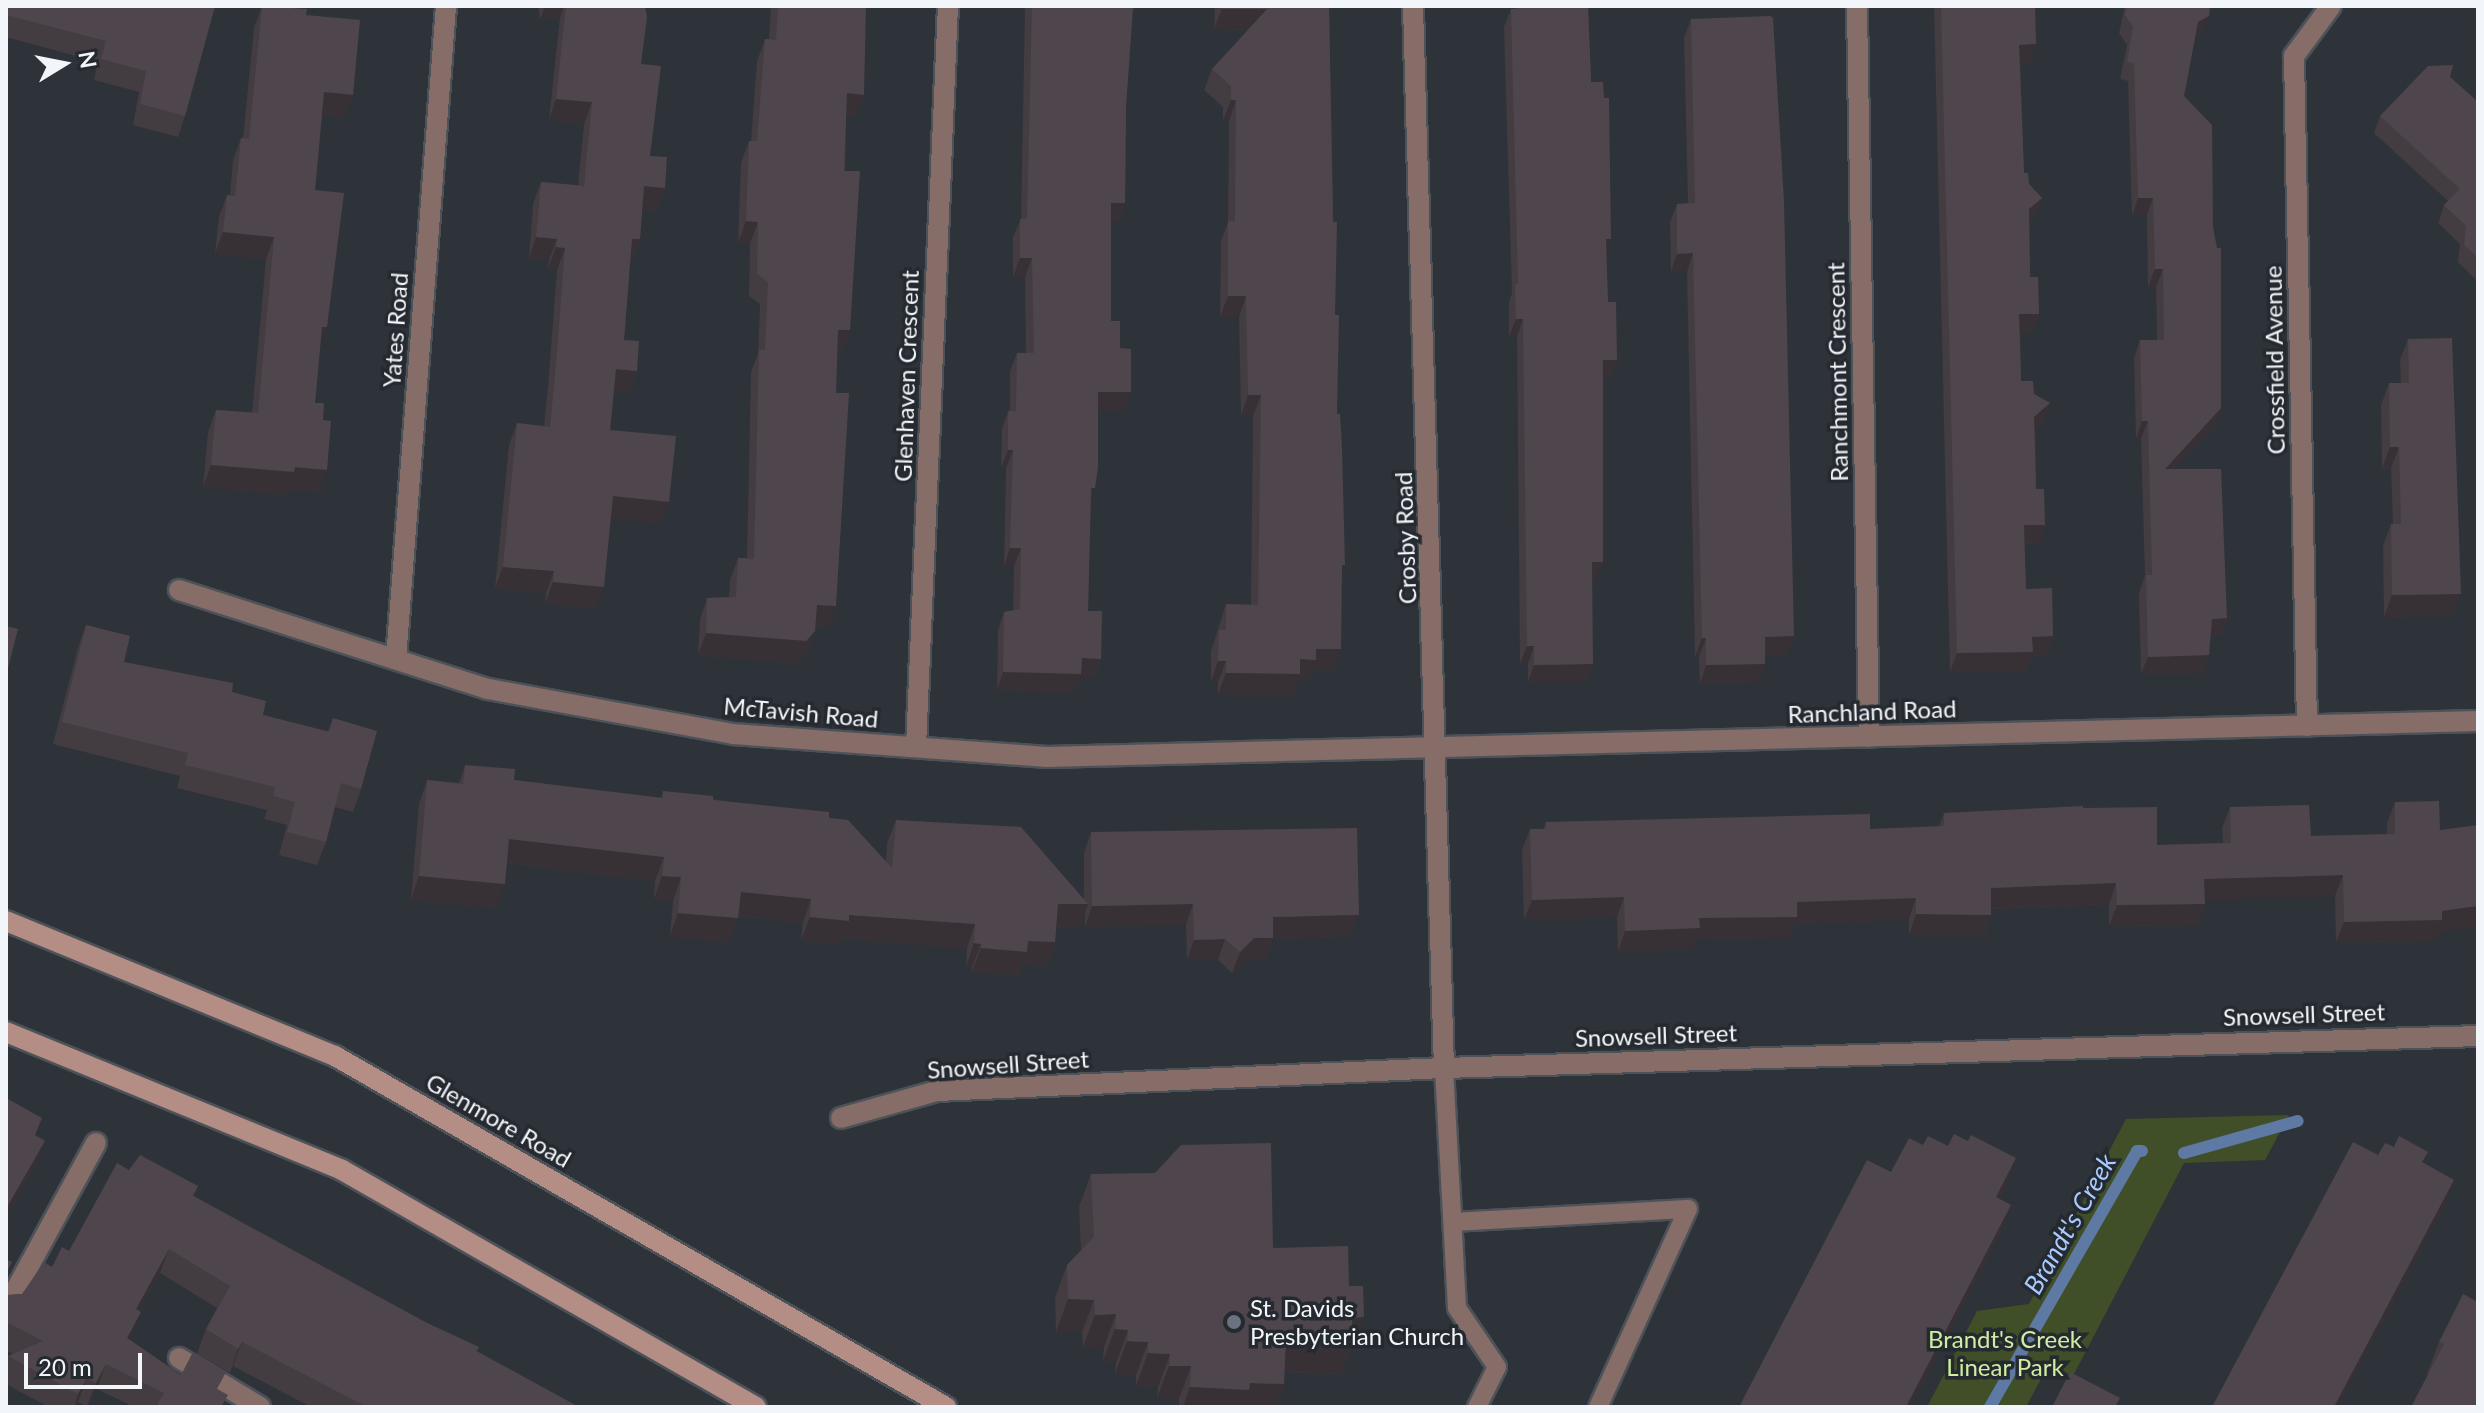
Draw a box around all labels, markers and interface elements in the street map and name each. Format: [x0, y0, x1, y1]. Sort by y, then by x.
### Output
north arrow [24, 24, 104, 104]
text: N [73, 49, 103, 70]
street label: Ranchmont Crescent [1821, 262, 1853, 482]
street label: Crossfield Avenue [2258, 265, 2290, 455]
street label: Glenhaven Crescent [888, 270, 924, 482]
street label: Yates Road [377, 272, 413, 388]
street label: Crosby Road [1388, 471, 1422, 605]
street label: McTavish Road [722, 691, 880, 733]
street label: Ranchland Road [1787, 694, 1957, 728]
street label: Snowsell Street [2223, 997, 2385, 1031]
street label: Snowsell Street [1575, 1018, 1737, 1052]
street label: Snowsell Street [926, 1044, 1090, 1084]
street label: Glenmore Road [421, 1067, 577, 1173]
water label: Brandt's Creek [2017, 1148, 2123, 1300]
place label: St. Davids Presbyterian Church [1250, 1294, 1464, 1350]
marker: St. Davids Presbyterian Church [1225, 1313, 1243, 1331]
park label: Brandt's Creek Linear Park [1928, 1325, 2082, 1381]
scale bar [28, 1337, 146, 1387]
text: 20 m [38, 1352, 92, 1381]

